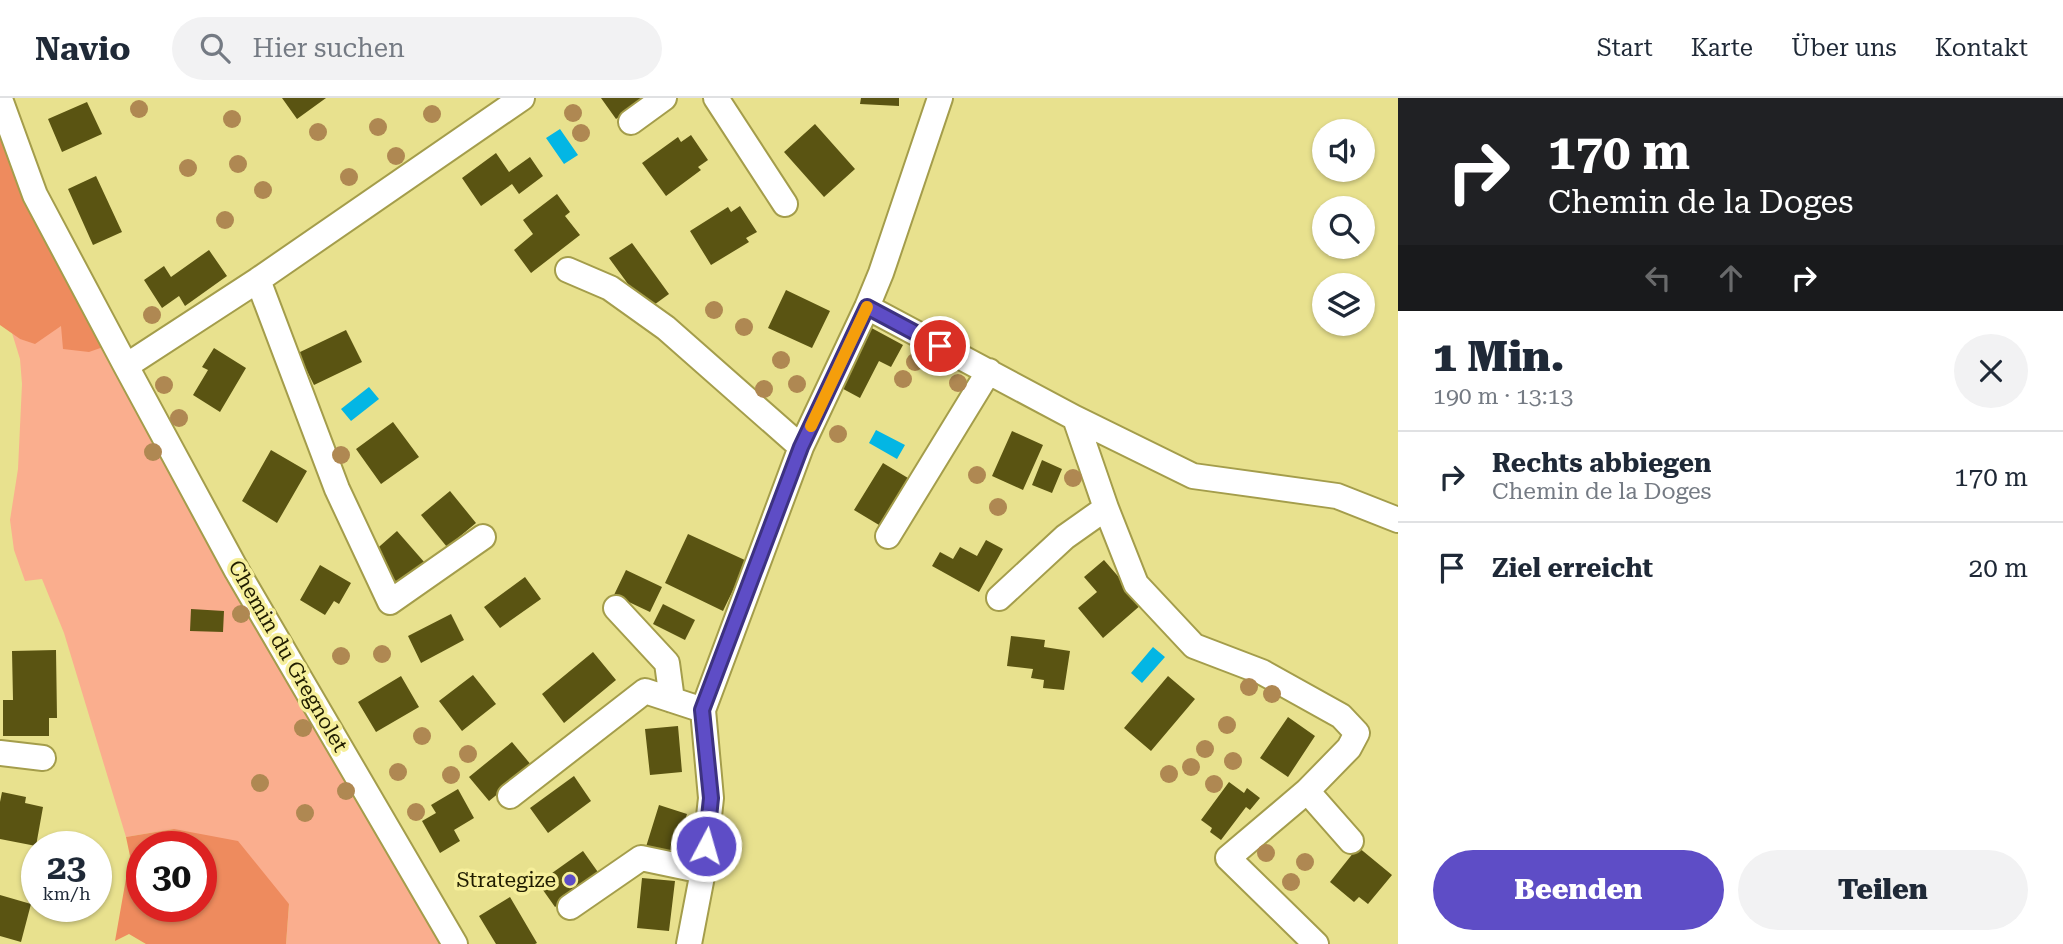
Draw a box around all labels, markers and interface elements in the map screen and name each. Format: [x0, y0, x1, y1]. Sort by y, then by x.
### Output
search box [172, 17, 662, 80]
text: Navio [35, 29, 130, 68]
icon: search [196, 29, 234, 67]
text: Hier suchen [252, 33, 405, 63]
text: Start [1597, 34, 1653, 62]
text: Karte [1691, 34, 1753, 62]
text: Über uns [1791, 34, 1897, 62]
text: Kontakt [1935, 34, 2028, 62]
map controls [1312, 119, 1375, 336]
button: sound [1312, 119, 1375, 182]
text: 170 m [1548, 124, 1690, 181]
icon: right [1433, 126, 1524, 217]
text: Chemin de la Doges [1548, 183, 1853, 221]
button: search [1312, 196, 1375, 259]
icon: left [1639, 259, 1677, 297]
icon: ahead [1712, 259, 1750, 297]
icon: right [1785, 259, 1823, 297]
button: layers [1312, 273, 1375, 336]
pin [910, 316, 970, 376]
icon: arrive [921, 327, 959, 365]
text: 1 Min. [1433, 332, 1565, 381]
button: close [1954, 334, 2028, 408]
text: 190 m · 13:13 [1433, 383, 1573, 410]
text: Rechts abbiegen [1492, 448, 1711, 478]
icon: right [1433, 458, 1471, 496]
text: 170 m [1954, 462, 2028, 492]
text: Chemin de la Doges [1492, 478, 1711, 505]
icon: arrive [1433, 549, 1471, 587]
text: Ziel erreicht [1492, 553, 1653, 583]
text: 20 m [1969, 553, 2028, 583]
street label: Chemin du Gregnolet [223, 556, 353, 756]
position arrow [669, 809, 743, 883]
speed limit sign: 30 [126, 831, 217, 922]
text: 23 [47, 847, 86, 888]
button: Beenden [1433, 850, 1724, 930]
button: Teilen [1738, 850, 2028, 930]
place label: Strategize [457, 868, 556, 892]
marker: Strategize [562, 872, 578, 888]
text: km/h [42, 883, 91, 904]

